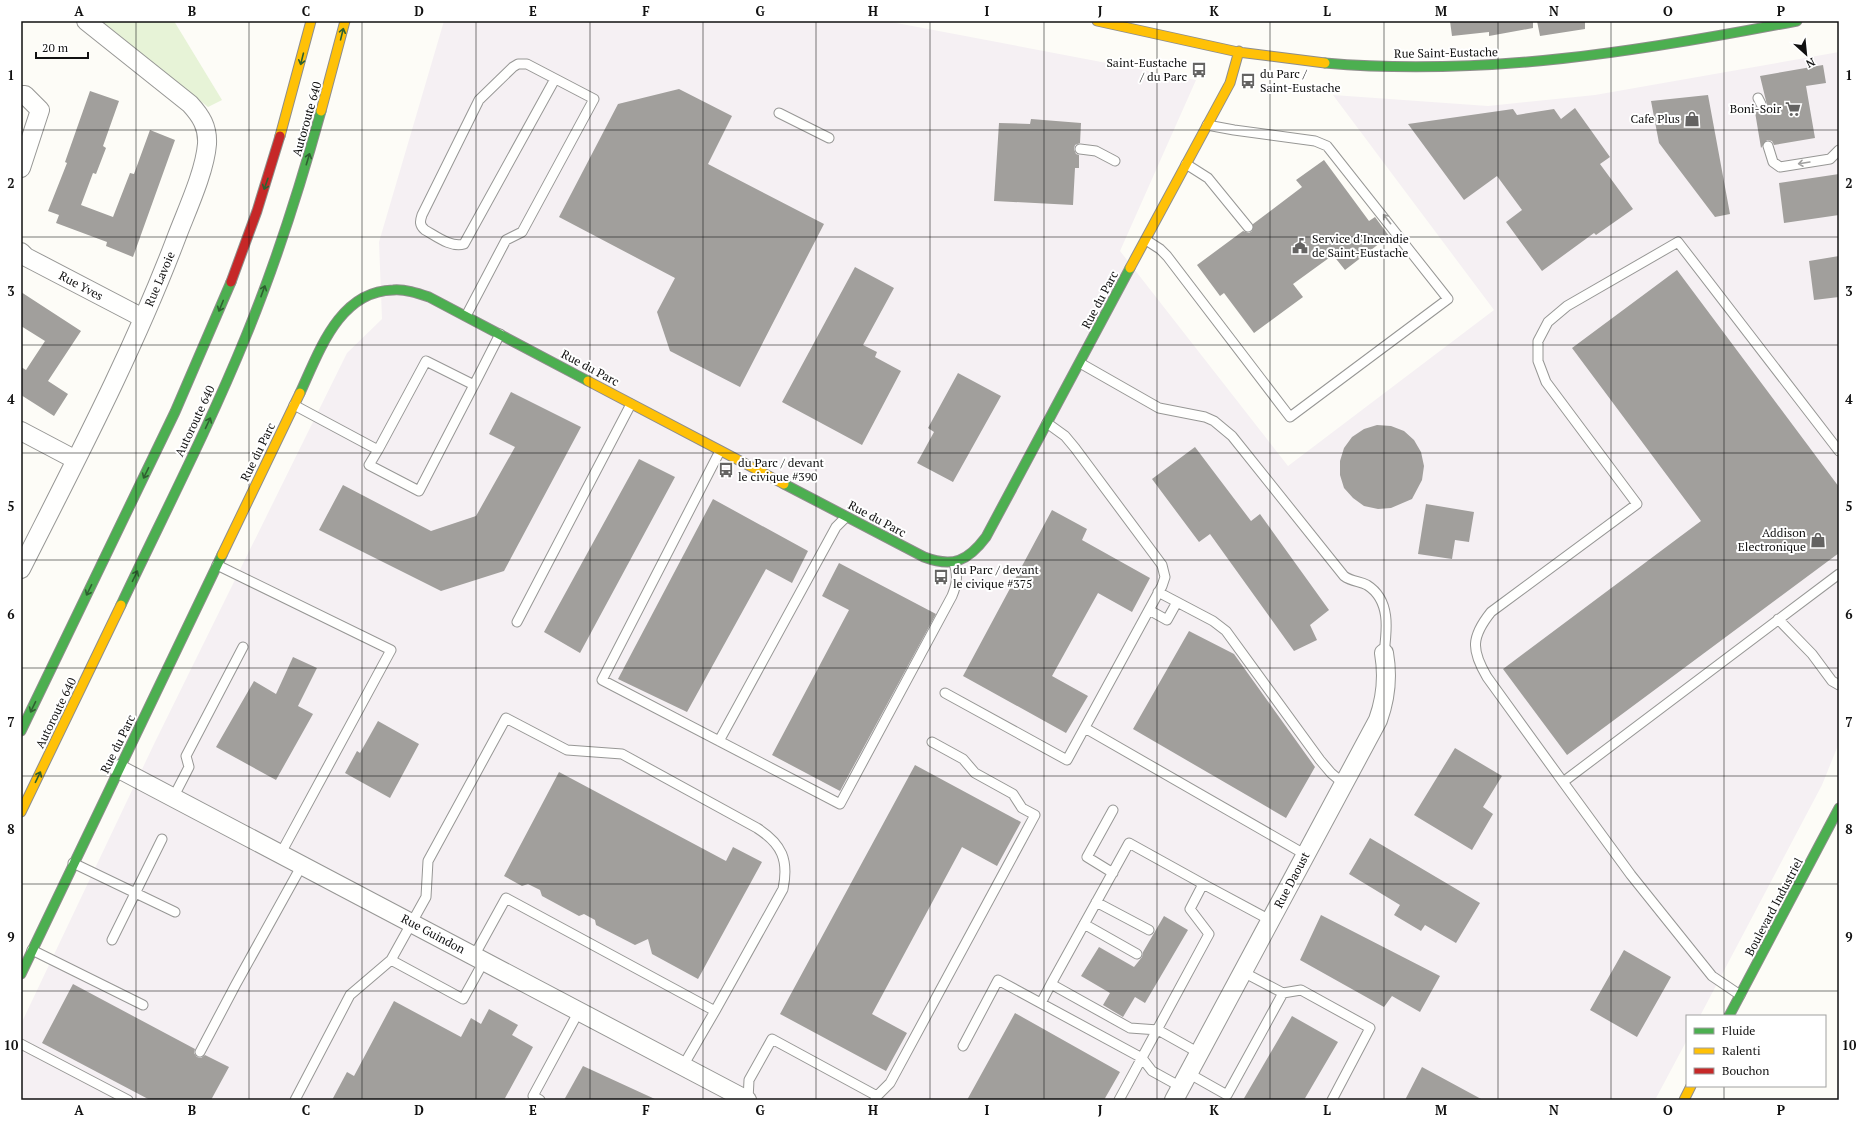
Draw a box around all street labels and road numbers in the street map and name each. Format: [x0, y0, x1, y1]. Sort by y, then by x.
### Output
street label: Rue Saint-Eustache [1394, 44, 1498, 61]
street label: Autoroute 640 [289, 80, 324, 158]
street label: Rue Lavoie [141, 249, 178, 309]
street label: Rue Yves [57, 268, 106, 303]
street label: Rue du Parc [1078, 268, 1121, 331]
street label: Rue du Parc [559, 346, 622, 389]
street label: Autoroute 640 [171, 383, 218, 459]
street label: Rue du Parc [237, 420, 278, 484]
street label: Rue du Parc [846, 497, 909, 540]
street label: Autoroute 640 [32, 675, 79, 751]
street label: Rue du Parc [97, 712, 138, 776]
street label: Rue Daoust [1271, 849, 1313, 910]
street label: Boulevard Industriel [1741, 855, 1806, 958]
street label: Rue Guindon [399, 911, 468, 957]

